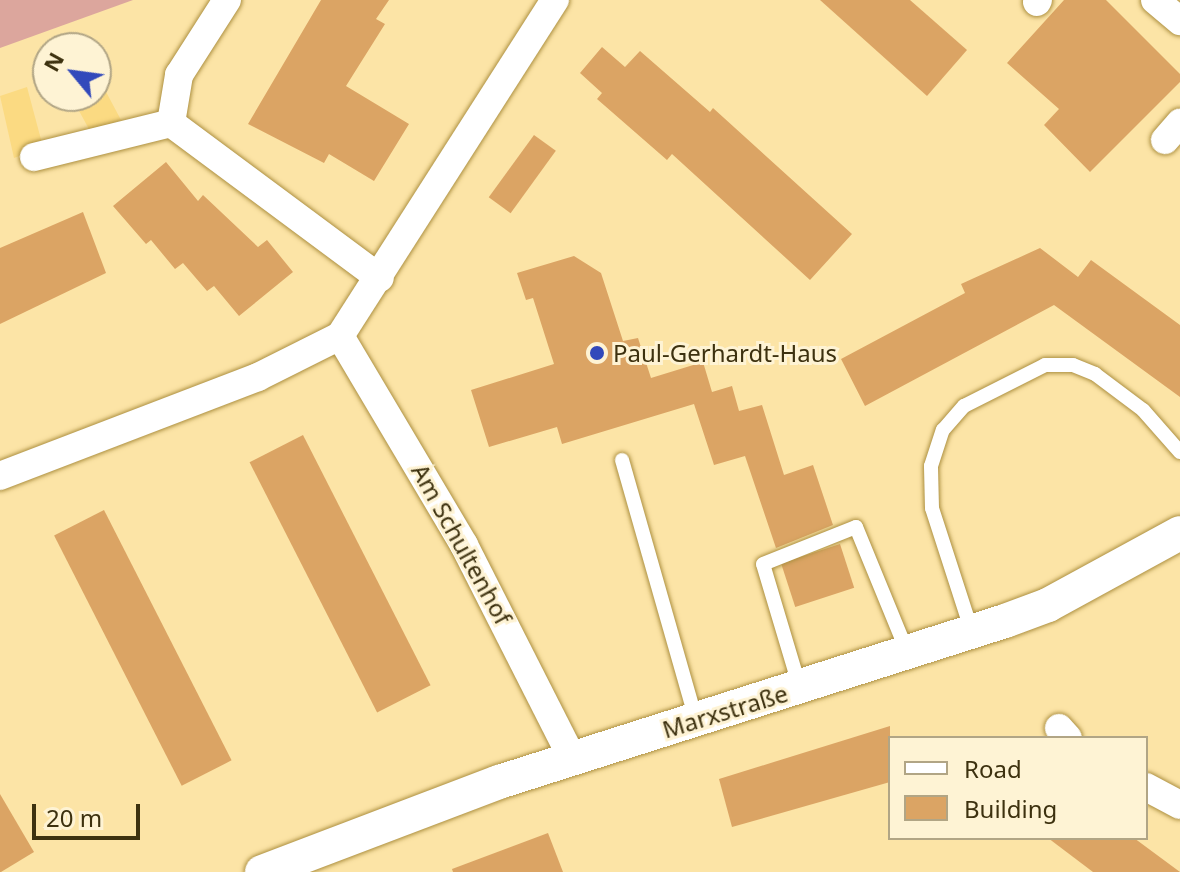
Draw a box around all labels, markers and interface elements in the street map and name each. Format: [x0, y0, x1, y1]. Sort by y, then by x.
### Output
north arrow [32, 32, 112, 112]
text: N [35, 46, 70, 76]
place label: Paul-Gerhardt-Haus [613, 339, 837, 367]
marker: Paul-Gerhardt-Haus [588, 344, 606, 362]
street label: Am Schultenhof [406, 459, 518, 629]
street label: Marxstraße [659, 678, 791, 744]
legend [888, 736, 1148, 840]
text: Road [964, 752, 1022, 785]
scale bar [36, 788, 144, 838]
text: Building [964, 792, 1057, 825]
text: 20 m [46, 801, 102, 834]

